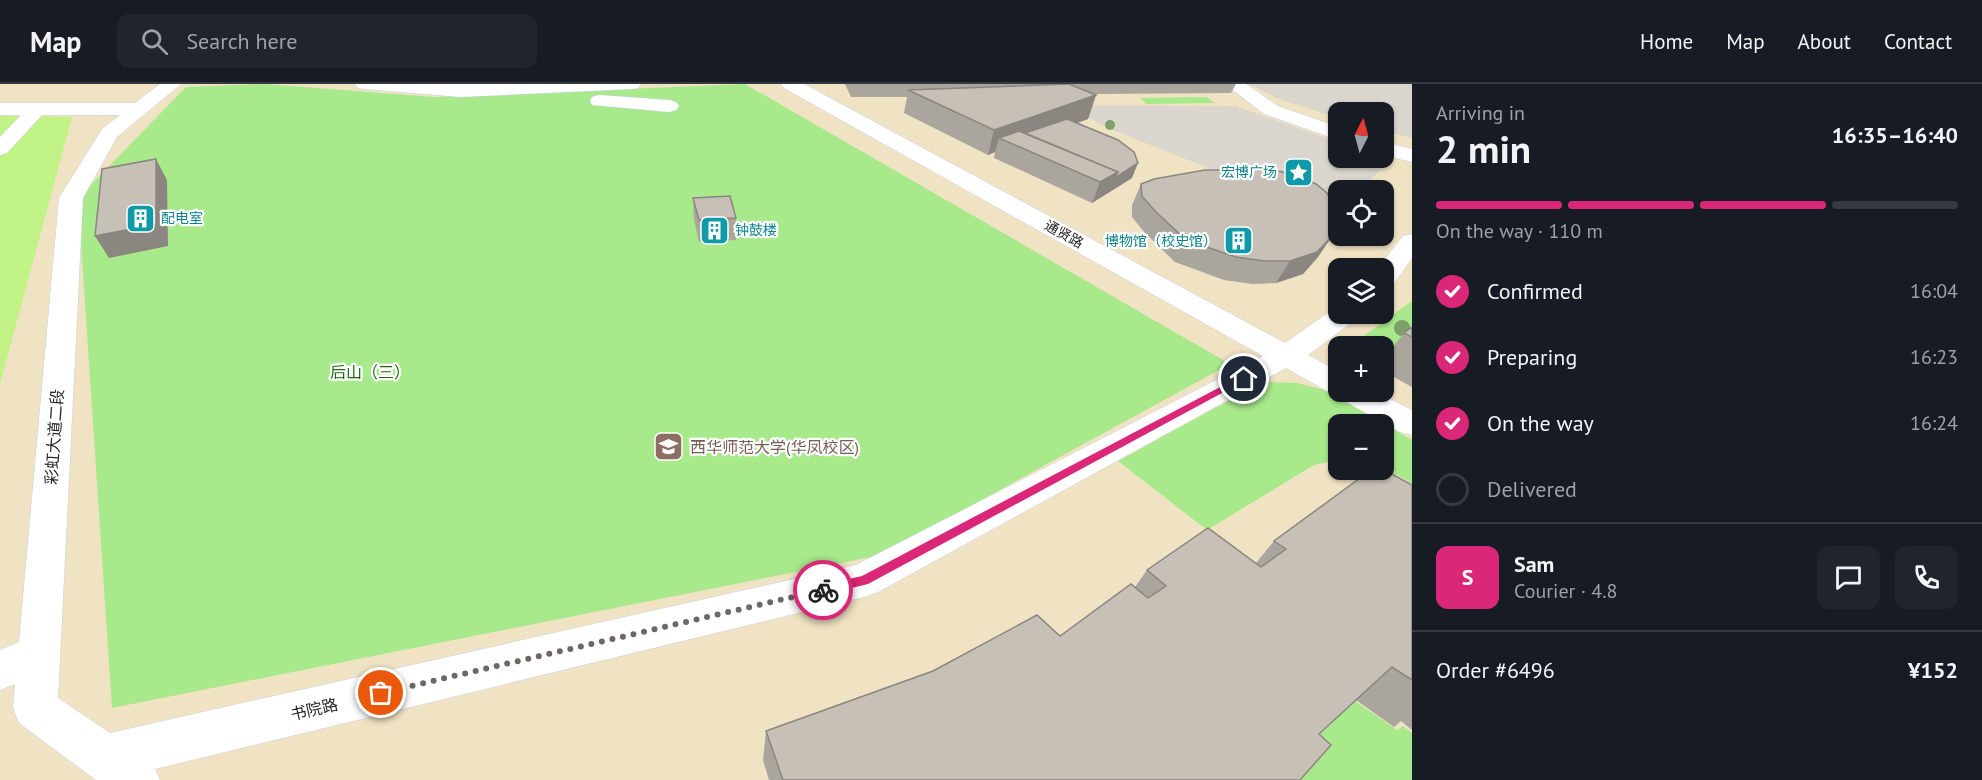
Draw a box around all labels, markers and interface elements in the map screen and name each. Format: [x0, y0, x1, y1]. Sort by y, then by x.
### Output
search box [117, 14, 537, 68]
text: Map [30, 23, 81, 60]
icon: search [138, 25, 171, 58]
text: Search here [186, 27, 297, 55]
text: Home [1640, 28, 1693, 55]
text: Map [1726, 28, 1765, 55]
text: About [1798, 28, 1851, 55]
text: Contact [1884, 28, 1952, 55]
text: Arriving in [1436, 100, 1525, 126]
north arrow [1328, 102, 1394, 168]
map controls [1328, 102, 1394, 480]
text: 16:35–16:40 [1832, 121, 1958, 149]
text: 2 min [1436, 123, 1531, 174]
place icon: 宏博广场 [1282, 156, 1314, 188]
place label: 宏博广场 [1221, 163, 1277, 181]
button: locate [1328, 180, 1394, 246]
building icon: 配电室 [124, 202, 156, 234]
place label: 配电室 [161, 209, 203, 227]
building icon: 钟鼓楼 [698, 214, 730, 246]
street label: 通贤路 [1041, 216, 1087, 252]
text: On the way · 110 m [1436, 218, 1603, 244]
place label: 钟鼓楼 [735, 221, 777, 239]
building icon: 博物馆（校史馆） [1222, 225, 1254, 257]
place label: 博物馆（校史馆） [1105, 232, 1217, 250]
button: layers [1328, 258, 1394, 324]
icon: check [1436, 275, 1469, 308]
text: Confirmed [1487, 277, 1583, 305]
text: 16:04 [1910, 278, 1958, 304]
button: + [1328, 336, 1394, 402]
icon: check [1436, 341, 1469, 374]
text: Preparing [1487, 343, 1577, 371]
text: 16:23 [1910, 344, 1958, 370]
pin [1218, 353, 1269, 404]
park label: 后山（三） [330, 362, 410, 382]
icon: home [1227, 362, 1260, 395]
street label: 彩虹大道二段 [41, 388, 67, 486]
icon: check [1436, 407, 1469, 440]
text: On the way [1487, 409, 1594, 437]
text: 16:24 [1910, 410, 1958, 436]
button: − [1328, 414, 1394, 480]
school or university icon: 西华师范大学(华凤校区) [653, 431, 685, 463]
place label: 西华师范大学(华凤校区) [690, 437, 859, 457]
text: Delivered [1487, 475, 1577, 503]
button: chat [1817, 546, 1880, 609]
button: phone [1895, 546, 1958, 609]
text: Sam [1514, 550, 1554, 578]
courier [793, 560, 853, 620]
text: S [1462, 563, 1473, 591]
icon: bike [807, 574, 840, 607]
text: Courier · 4.8 [1514, 578, 1617, 604]
text: Order #6496 [1436, 656, 1555, 684]
text: ¥152 [1908, 656, 1958, 684]
pin [355, 667, 406, 718]
icon: bag [364, 676, 397, 709]
street label: 书院路 [288, 694, 340, 724]

